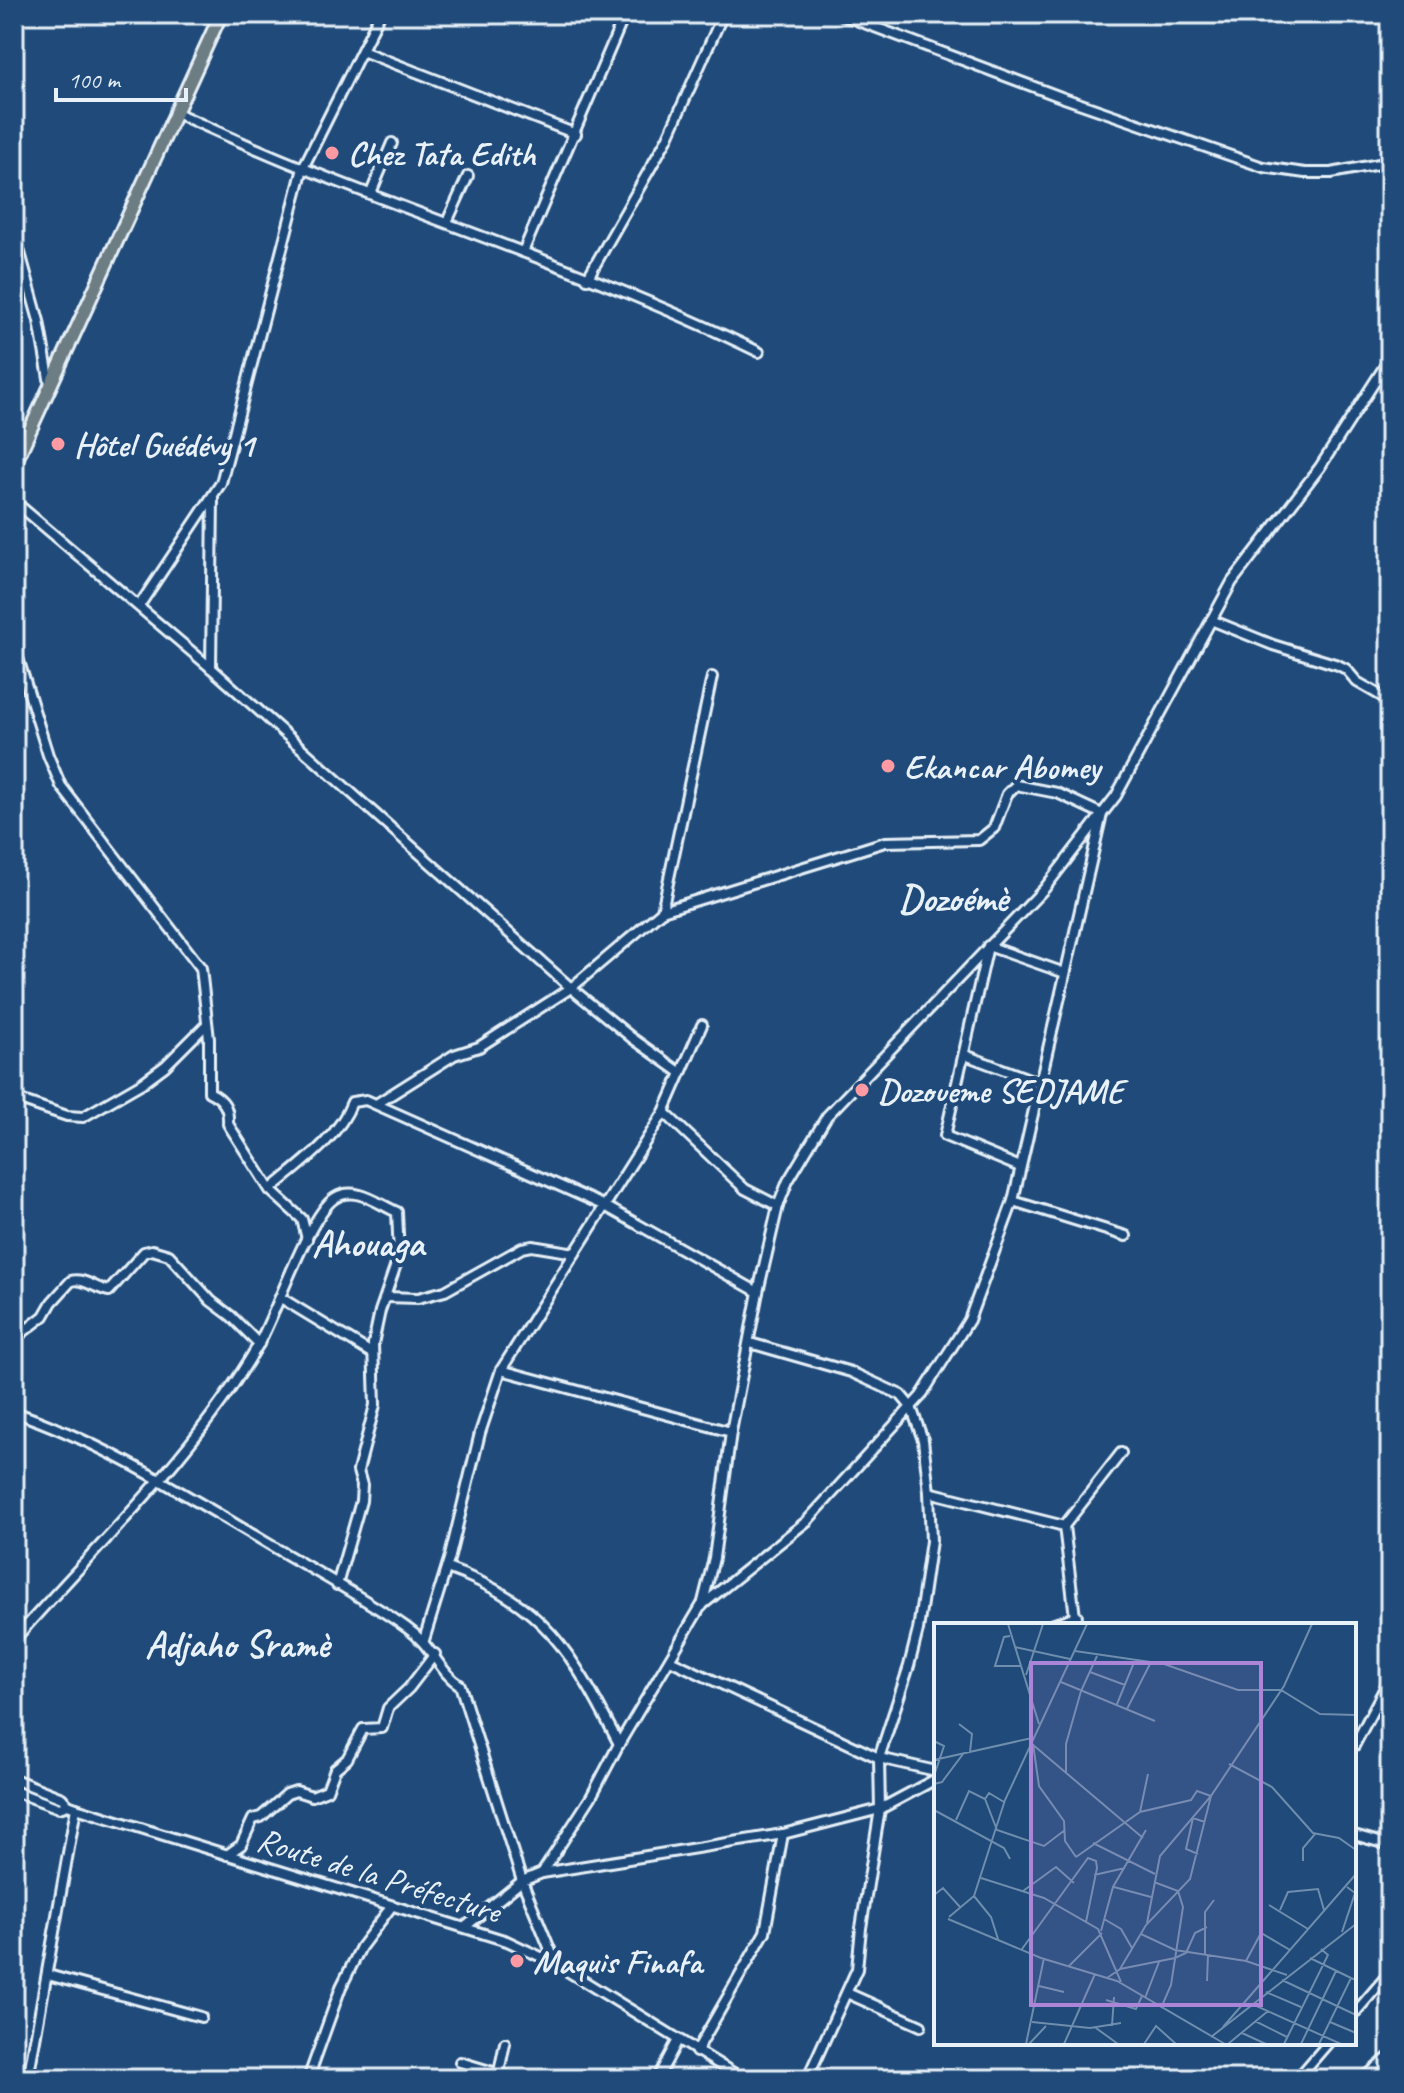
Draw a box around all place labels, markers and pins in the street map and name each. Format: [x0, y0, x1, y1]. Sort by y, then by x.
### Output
place label: Chez Tata Edith [348, 132, 537, 175]
marker: Chez Tata Edith [323, 144, 341, 162]
place label: Hôtel Guédévy 1 [74, 423, 258, 466]
marker: Hôtel Guédévy 1 [49, 435, 67, 453]
place label: Ekancar Abomey [904, 745, 1104, 788]
marker: Ekancar Abomey [879, 757, 897, 775]
place label: Dozoueme SEDJAME [878, 1069, 1129, 1112]
marker: Dozoueme SEDJAME [853, 1081, 871, 1099]
place label: Maquis Finafa [533, 1940, 705, 1983]
marker: Maquis Finafa [508, 1952, 526, 1970]

